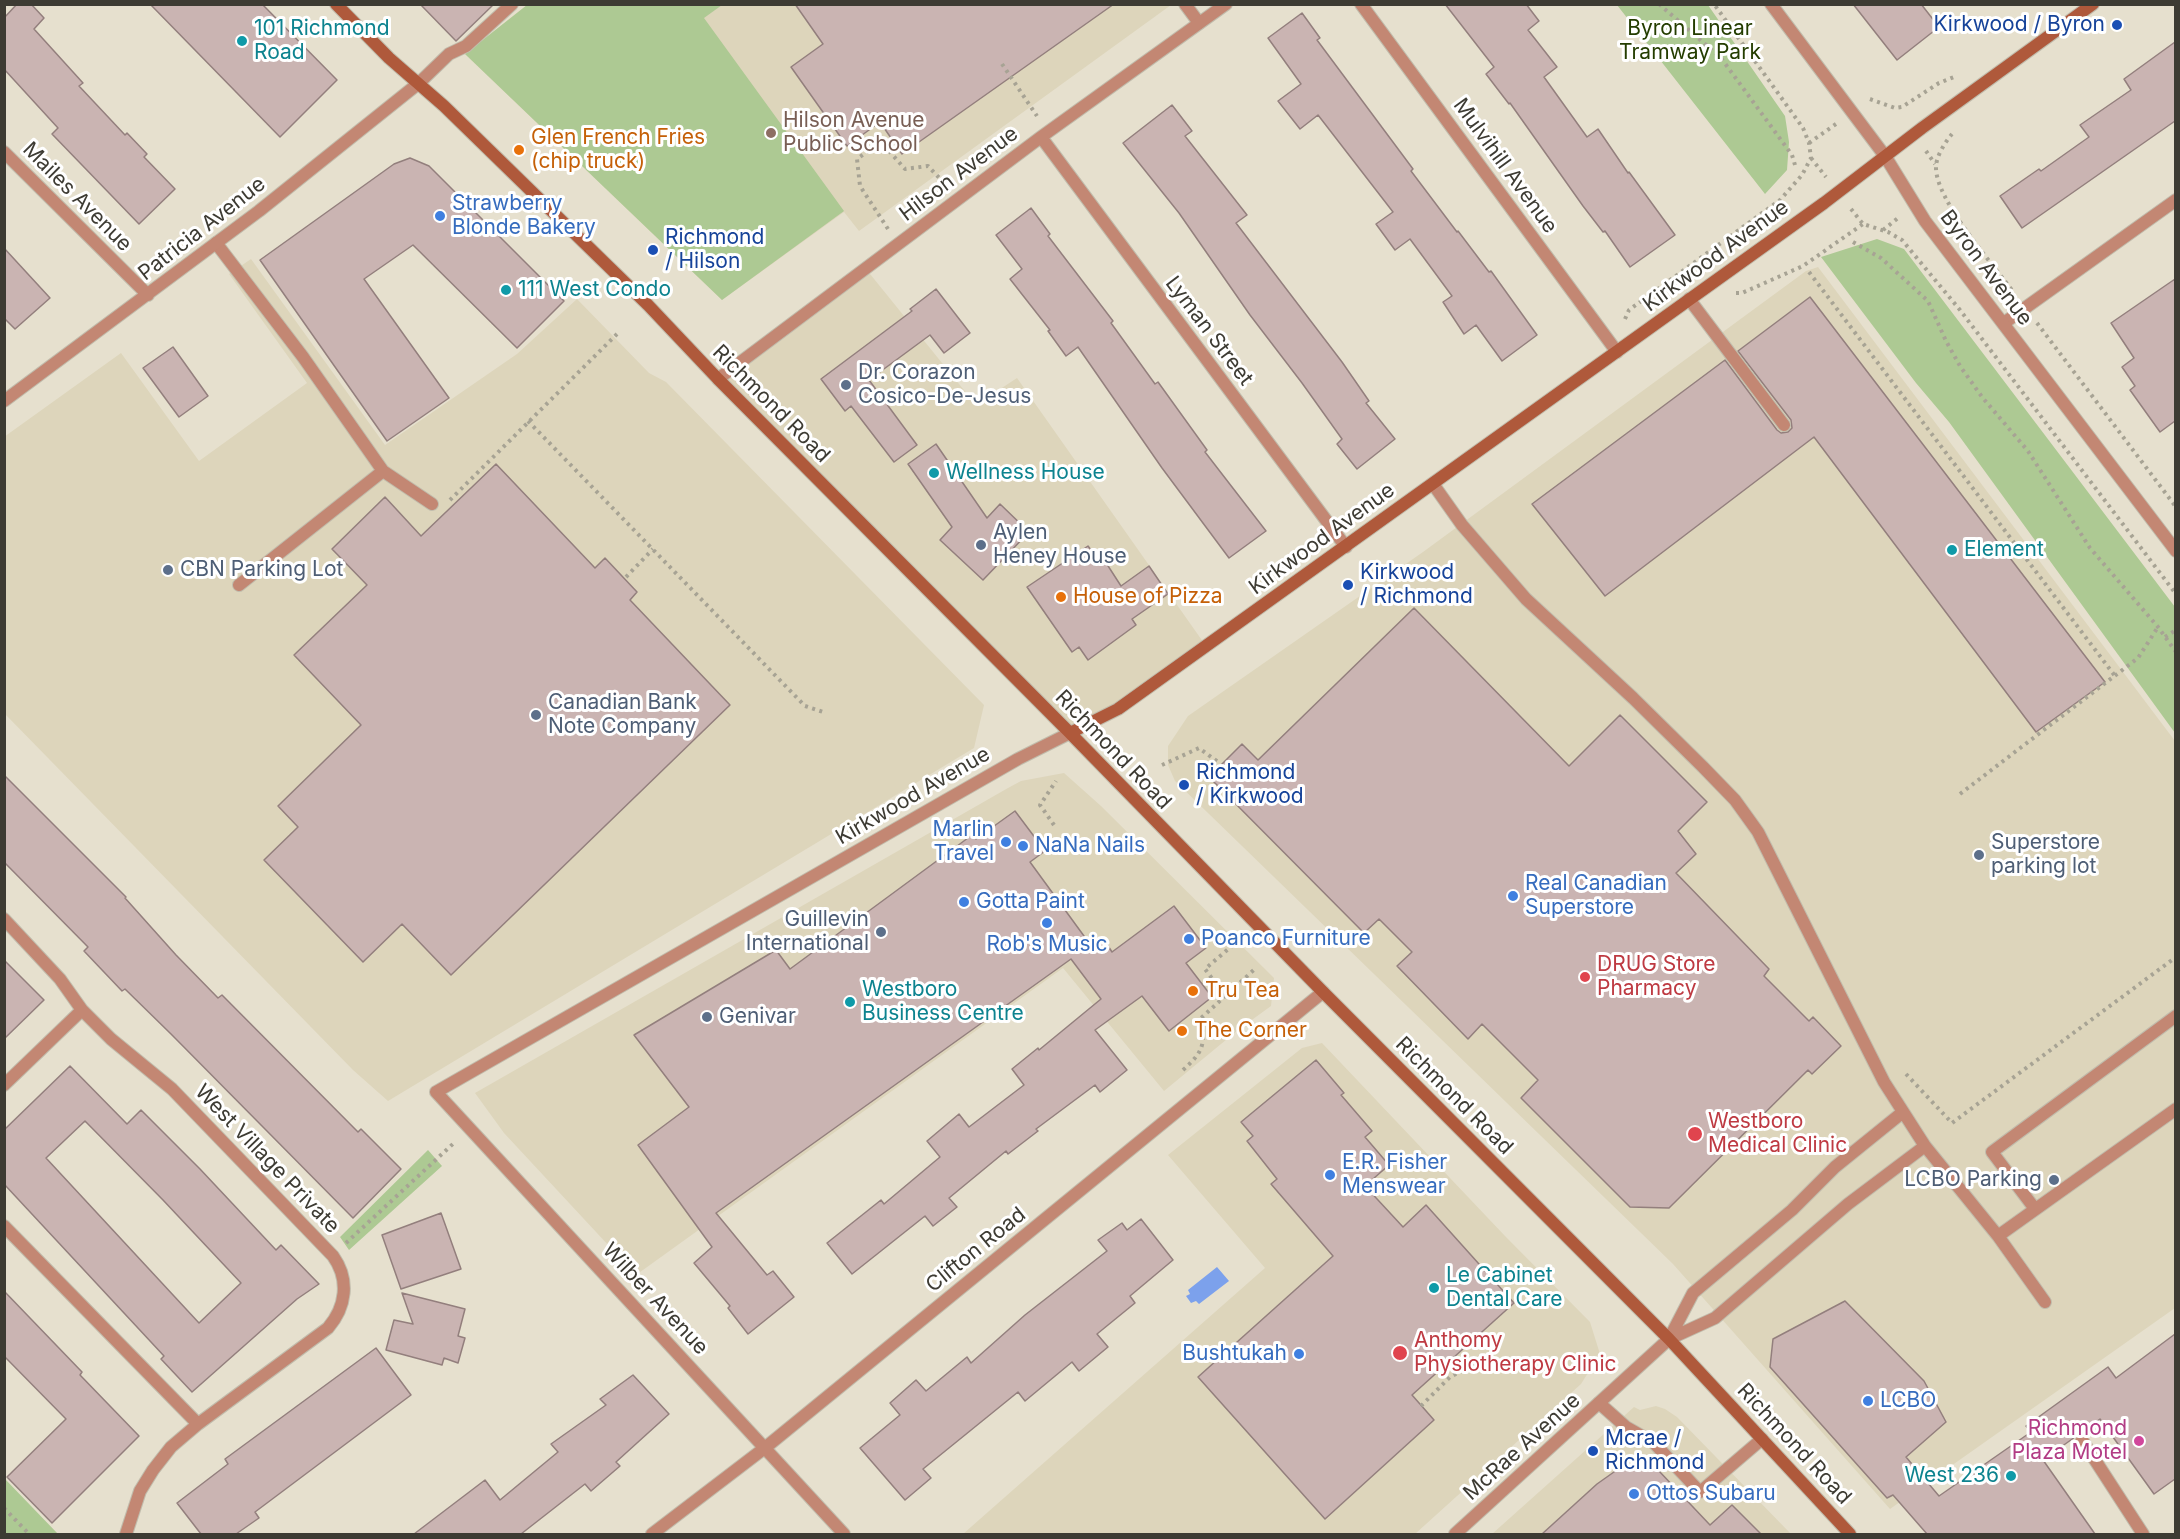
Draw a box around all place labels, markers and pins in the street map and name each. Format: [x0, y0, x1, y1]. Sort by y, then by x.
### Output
place label: Kirkwood / Byron [1933, 12, 2105, 38]
place label: 101 Richmond Road [254, 16, 390, 66]
marker: Kirkwood / Byron [2110, 18, 2124, 32]
marker: 101 Richmond Road [235, 34, 249, 48]
place label: Hilson Avenue Public School [783, 108, 925, 158]
place label: Glen French Fries (chip truck) [531, 125, 705, 175]
marker: Hilson Avenue Public School [764, 126, 778, 140]
marker: Glen French Fries (chip truck) [512, 143, 526, 157]
place label: Strawberry Blonde Bakery [452, 191, 596, 241]
marker: Strawberry Blonde Bakery [433, 209, 447, 223]
place label: Richmond / Hilson [665, 225, 764, 275]
marker: Richmond / Hilson [646, 243, 660, 257]
place label: 111 West Condo [518, 277, 671, 303]
marker: 111 West Condo [499, 283, 513, 297]
place label: Dr. Corazon Cosico-De-Jesus [858, 360, 1031, 410]
marker: Dr. Corazon Cosico-De-Jesus [839, 378, 853, 392]
place label: Wellness House [946, 460, 1105, 486]
marker: Wellness House [927, 466, 941, 480]
place label: Aylen Heney House [993, 520, 1127, 570]
place label: Element [1964, 537, 2044, 563]
marker: Aylen Heney House [974, 538, 988, 552]
marker: Element [1945, 543, 1959, 557]
place label: CBN Parking Lot [180, 557, 343, 583]
place label: Kirkwood / Richmond [1360, 560, 1473, 610]
marker: CBN Parking Lot [161, 563, 175, 577]
marker: Kirkwood / Richmond [1341, 578, 1355, 592]
place label: House of Pizza [1073, 584, 1223, 610]
marker: House of Pizza [1054, 590, 1068, 604]
place label: Canadian Bank Note Company [548, 690, 697, 740]
marker: Canadian Bank Note Company [529, 708, 543, 722]
place label: Richmond / Kirkwood [1196, 760, 1304, 810]
marker: Richmond / Kirkwood [1177, 778, 1191, 792]
place label: Marlin Travel [932, 817, 994, 867]
place label: Superstore parking lot [1991, 830, 2100, 880]
place label: NaNa Nails [1035, 833, 1145, 859]
marker: Marlin Travel [999, 835, 1013, 849]
marker: NaNa Nails [1016, 839, 1030, 853]
marker: Superstore parking lot [1972, 848, 1986, 862]
place label: Real Canadian Superstore [1525, 871, 1667, 921]
place label: Gotta Paint [976, 889, 1085, 915]
marker: Real Canadian Superstore [1506, 889, 1520, 903]
marker: Gotta Paint [957, 895, 971, 909]
place label: Guillevin International [746, 907, 869, 957]
marker: Rob's Music [1040, 916, 1054, 930]
marker: Guillevin International [874, 925, 888, 939]
place label: Poanco Furniture [1201, 926, 1371, 952]
place label: Rob's Music [986, 932, 1108, 958]
marker: Poanco Furniture [1182, 932, 1196, 946]
place label: DRUG Store Pharmacy [1597, 952, 1715, 1002]
marker: DRUG Store Pharmacy [1578, 970, 1592, 984]
place label: Westboro Business Centre [862, 977, 1024, 1027]
place label: Tru Tea [1205, 978, 1280, 1004]
marker: Tru Tea [1186, 984, 1200, 998]
marker: Westboro Business Centre [843, 995, 857, 1009]
place label: Genivar [719, 1004, 796, 1030]
marker: Genivar [700, 1010, 714, 1024]
place label: The Corner [1194, 1018, 1307, 1044]
marker: The Corner [1175, 1024, 1189, 1038]
place label: Westboro Medical Clinic [1708, 1109, 1847, 1159]
marker: Westboro Medical Clinic [1686, 1125, 1704, 1143]
place label: E.R. Fisher Menswear [1342, 1150, 1447, 1200]
place label: LCBO Parking [1904, 1167, 2042, 1193]
marker: E.R. Fisher Menswear [1323, 1168, 1337, 1182]
marker: LCBO Parking [2047, 1173, 2061, 1187]
place label: Le Cabinet Dental Care [1446, 1263, 1562, 1313]
marker: Le Cabinet Dental Care [1427, 1281, 1441, 1295]
place label: Anthomy Physiotherapy Clinic [1414, 1328, 1616, 1378]
place label: Bushtukah [1182, 1341, 1287, 1367]
marker: Anthomy Physiotherapy Clinic [1391, 1344, 1409, 1362]
marker: Bushtukah [1292, 1347, 1306, 1361]
place label: LCBO [1880, 1388, 1936, 1414]
marker: LCBO [1861, 1394, 1875, 1408]
place label: Richmond Plaza Motel [2012, 1416, 2127, 1466]
place label: Mcrae / Richmond [1605, 1426, 1704, 1476]
marker: Richmond Plaza Motel [2132, 1434, 2146, 1448]
marker: Mcrae / Richmond [1586, 1444, 1600, 1458]
place label: West 236 [1904, 1463, 1999, 1489]
marker: West 236 [2004, 1469, 2018, 1483]
place label: Ottos Subaru [1646, 1481, 1776, 1507]
marker: Ottos Subaru [1627, 1487, 1641, 1501]

